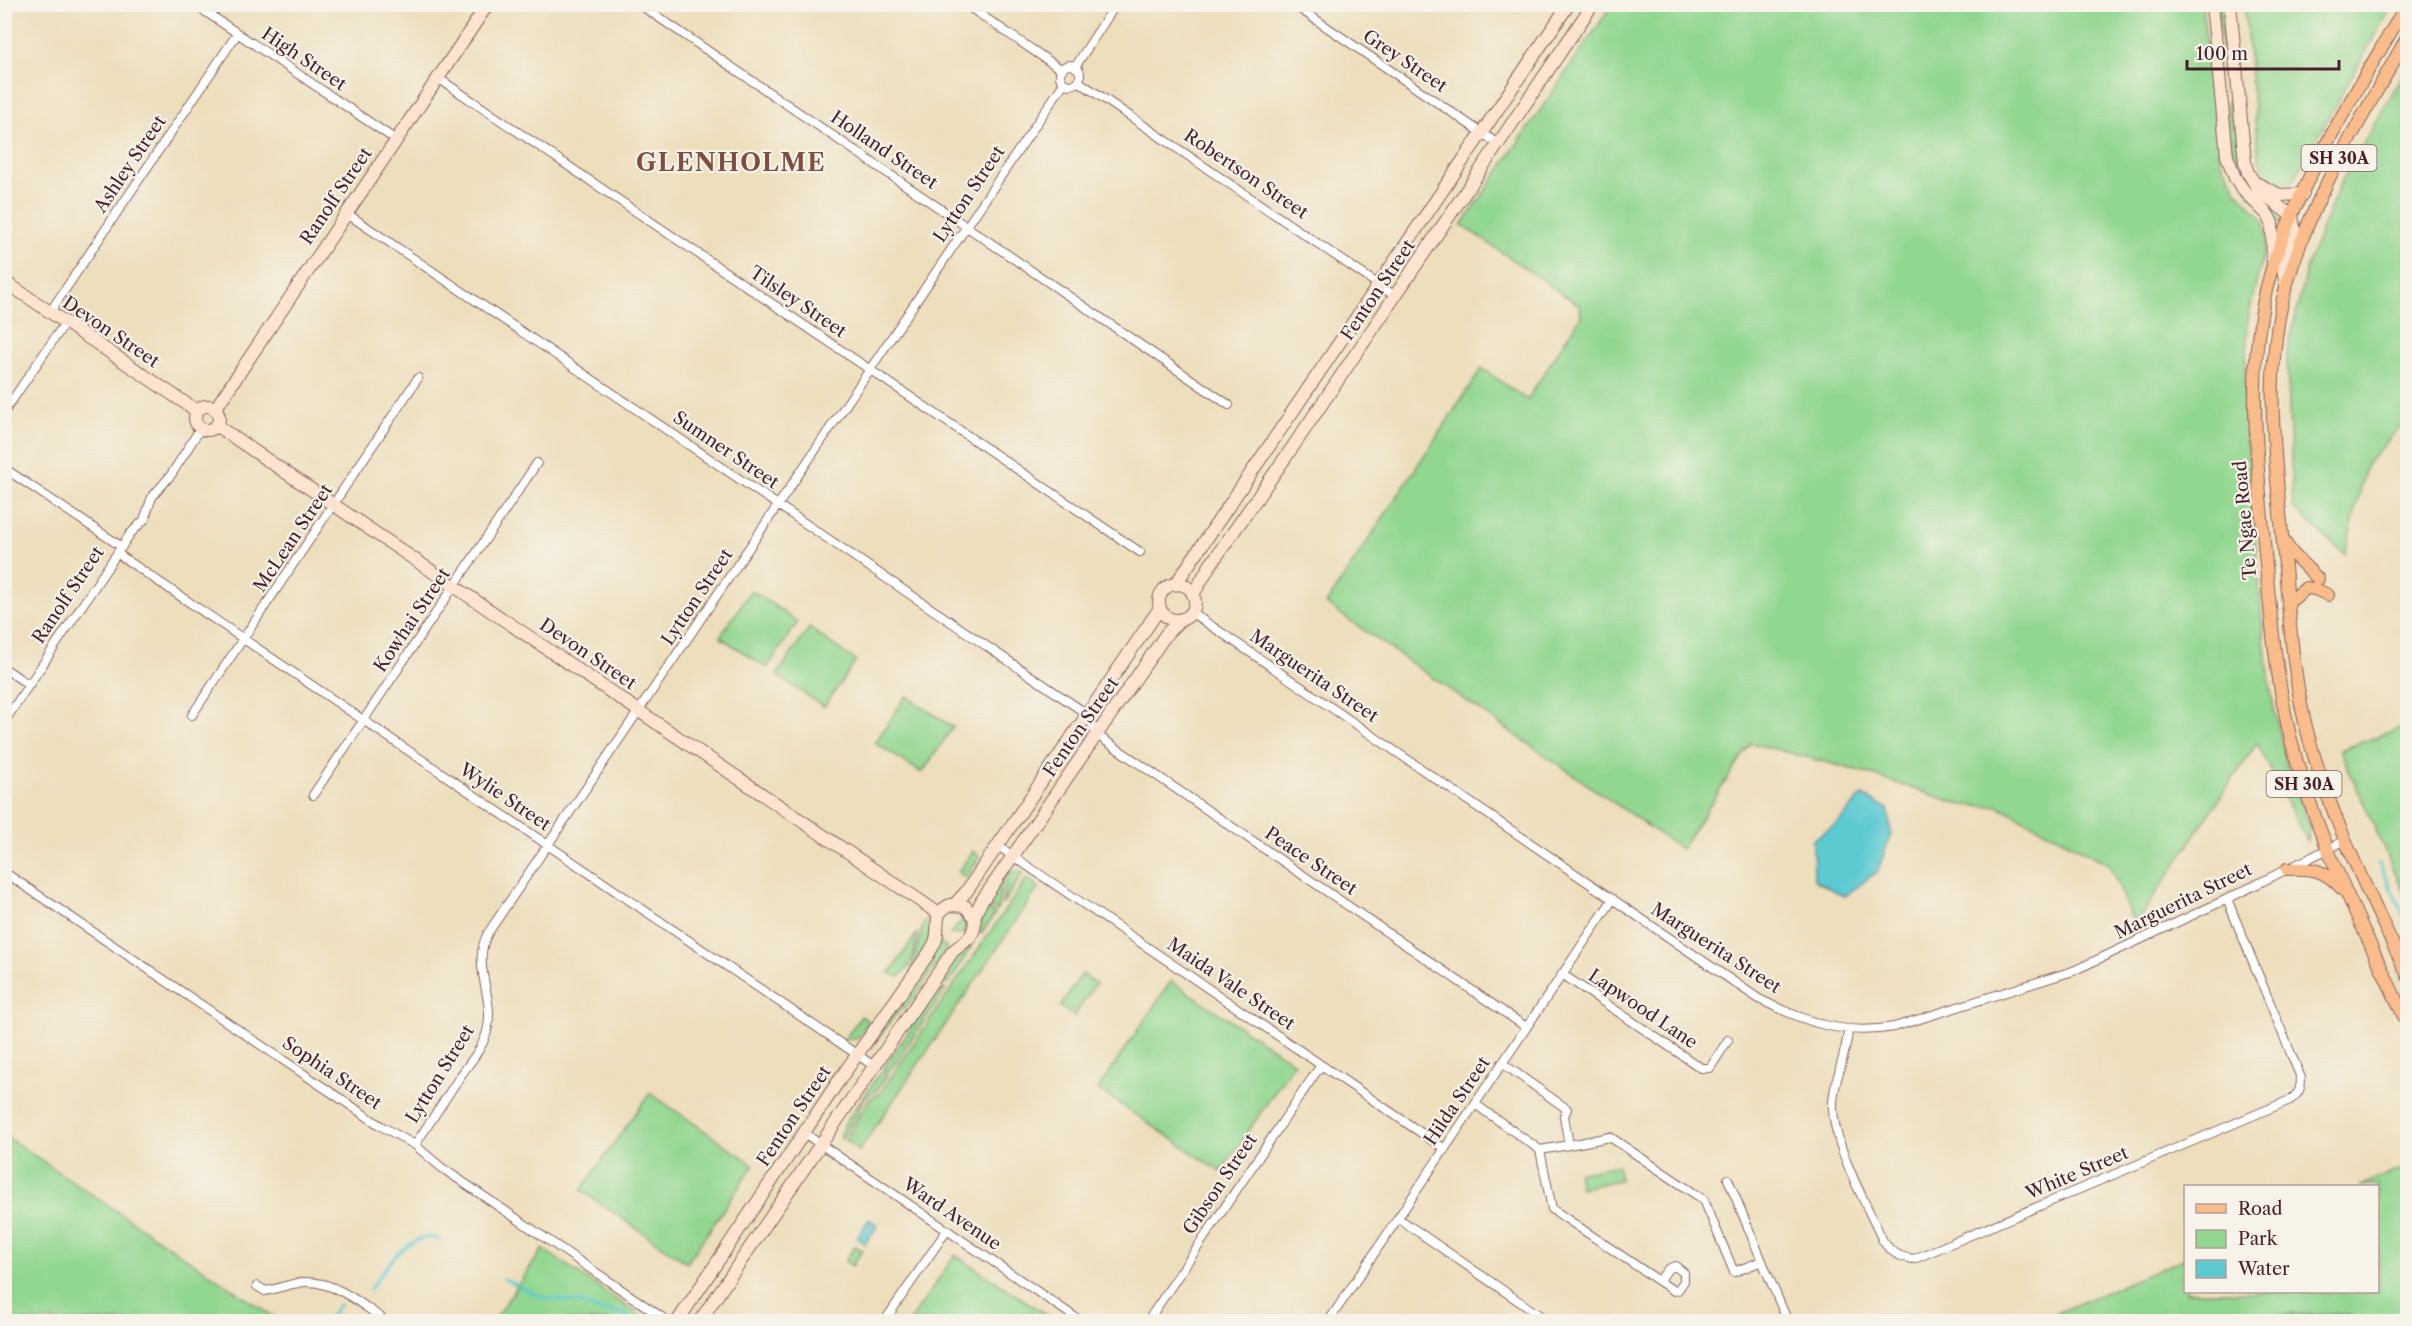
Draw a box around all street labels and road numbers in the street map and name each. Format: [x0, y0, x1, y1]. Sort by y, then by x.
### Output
street label: High Street [257, 23, 351, 96]
street label: Grey Street [1359, 25, 1452, 98]
street label: Holland Street [826, 106, 942, 194]
street label: Ashley Street [89, 111, 171, 218]
street label: Robertson Street [1180, 124, 1313, 224]
street label: Lytton Street [929, 141, 1010, 246]
street label: Ranolf Street [295, 143, 377, 249]
road number: SH 30A [2302, 145, 2376, 171]
street label: Fenton Street [1336, 235, 1420, 345]
street label: Tilsley Street [745, 262, 851, 343]
street label: Devon Street [59, 292, 164, 373]
street label: Sumner Street [669, 406, 784, 494]
street label: Te Ngae Road [2229, 460, 2261, 580]
street label: McLean Street [249, 479, 338, 596]
street label: Ranolf Street [27, 542, 109, 648]
street label: Lytton Street [657, 544, 738, 649]
street label: Kowhai Street [369, 563, 455, 676]
street label: Devon Street [536, 614, 641, 695]
street label: Marguerita Street [1246, 625, 1383, 727]
street label: Fenton Street [1038, 672, 1124, 781]
street label: Wylie Street [454, 758, 555, 836]
road number: SH 30A [2266, 771, 2342, 797]
street label: Peace Street [1261, 822, 1362, 900]
street label: Marguerita Street [2111, 858, 2256, 944]
street label: Marguerita Street [1647, 898, 1786, 998]
street label: Maida Vale Street [1163, 933, 1300, 1035]
street label: Lapwood Lane [1584, 964, 1702, 1054]
street label: Lytton Street [401, 1020, 479, 1127]
street label: Sophia Street [278, 1032, 386, 1115]
street label: Hilda Street [1419, 1052, 1495, 1150]
street label: Fenton Street [752, 1061, 836, 1171]
street label: Gibson Street [1178, 1129, 1262, 1239]
street label: White Street [2022, 1141, 2132, 1205]
street label: Ward Avenue [898, 1172, 1005, 1255]

